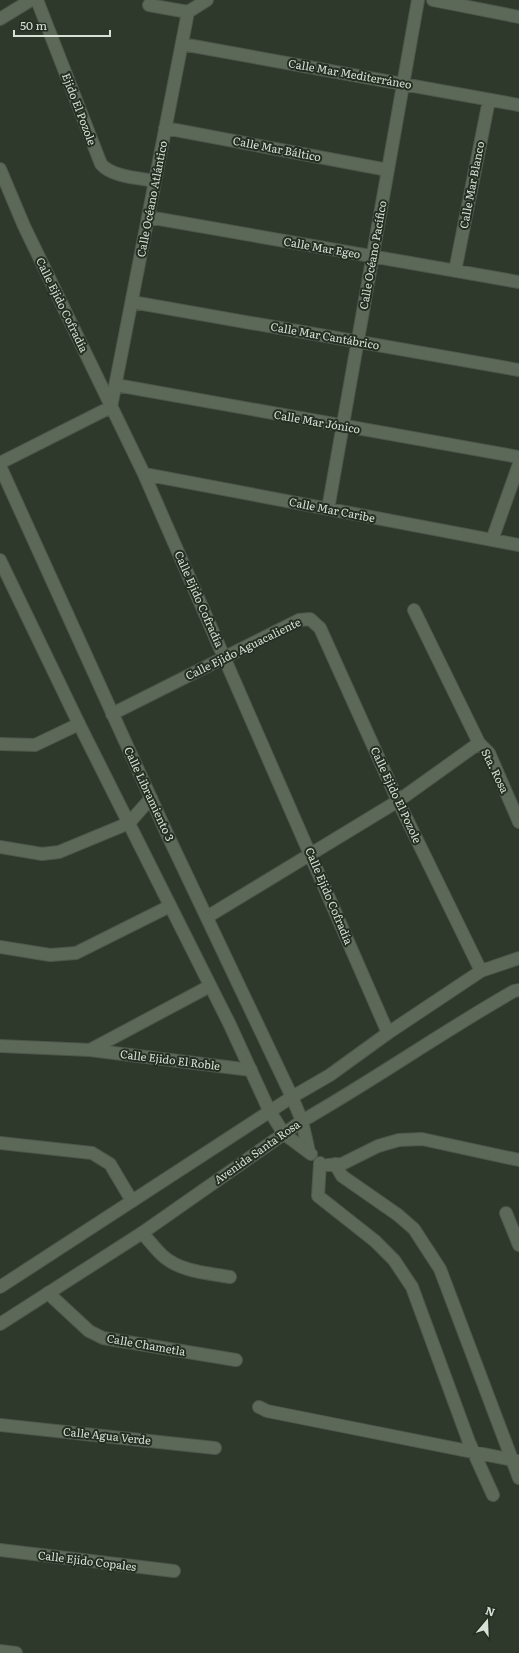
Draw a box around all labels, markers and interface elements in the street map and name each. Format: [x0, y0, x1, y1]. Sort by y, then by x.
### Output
scale bar [14, 12, 110, 38]
text: 50 m [20, 16, 47, 34]
street label: Calle Mar Mediterráneo [287, 54, 413, 92]
street label: Ejido El Pozole [59, 70, 101, 147]
street label: Calle Mar Báltico [232, 132, 323, 164]
street label: Calle Océano Atlántico [132, 139, 170, 258]
street label: Calle Mar Blanco [455, 140, 487, 230]
street label: Calle Océano Pacífico [355, 199, 389, 311]
street label: Calle Mar Egeo [282, 232, 362, 262]
street label: Calle Ejido Cofradía [33, 254, 93, 355]
street label: Calle Mar Cantábrico [269, 318, 381, 352]
street label: Calle Mar Jónico [273, 406, 362, 436]
street label: Calle Mar Caribe [288, 493, 377, 525]
street label: Calle Ejido Cofradía [171, 548, 228, 649]
street label: Calle Ejido Aguacaliente [182, 613, 303, 683]
street label: Calle Libramiento 3 [121, 744, 179, 843]
street label: Calle Ejido El Pozole [368, 744, 426, 846]
street label: Sta. Rosa [478, 746, 514, 795]
street label: Calle Ejido Cofradía [302, 845, 358, 947]
street label: Calle Ejido El Roble [119, 1045, 221, 1073]
street label: Avenida Santa Rosa [210, 1116, 303, 1187]
street label: Calle Chametla [106, 1329, 187, 1359]
street label: Calle Agua Verde [62, 1422, 152, 1448]
street label: Calle Ejido Copales [37, 1546, 137, 1574]
north arrow [467, 1601, 507, 1641]
text: N [484, 1602, 498, 1620]

